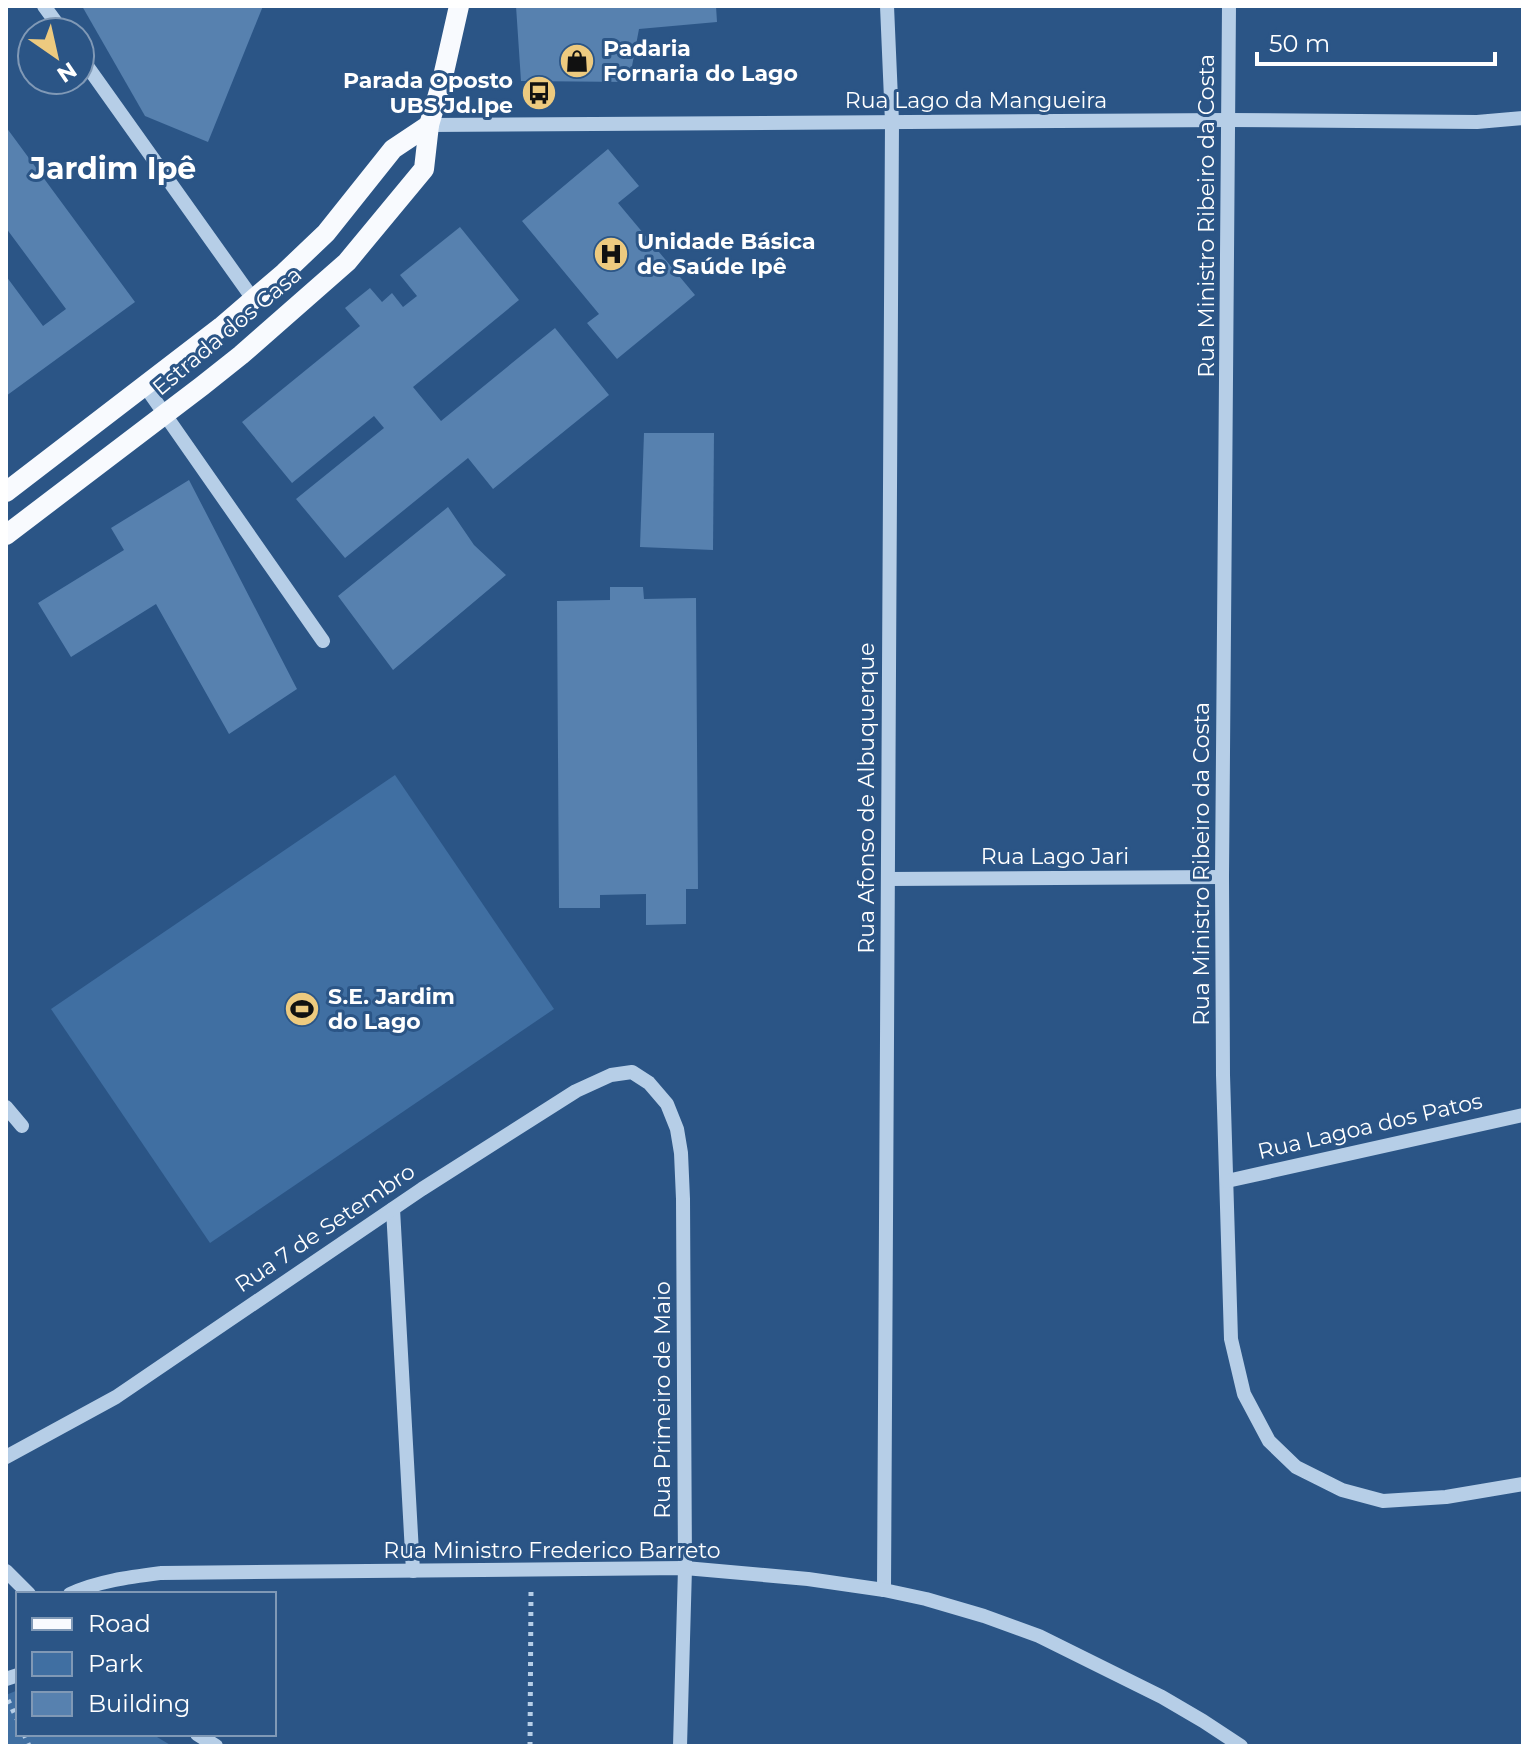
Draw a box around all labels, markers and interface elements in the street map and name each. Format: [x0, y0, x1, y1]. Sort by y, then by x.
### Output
north arrow [16, 16, 96, 96]
scale bar [1257, 16, 1495, 66]
text: 50 m [1269, 29, 1330, 58]
place label: Padaria Fornaria do Lago [603, 35, 798, 87]
shop icon: Padaria Fornaria do Lago [558, 42, 596, 80]
street label: Rua Ministro Ribeiro da Costa [1193, 54, 1220, 378]
text: N [52, 56, 82, 88]
place label: Parada Oposto UBS Jd.Ipe [343, 67, 513, 119]
bus stop icon: Parada Oposto UBS Jd.Ipe [520, 74, 558, 112]
street label: Rua Lago da Mangueira [845, 87, 1107, 114]
district label: Jardim Ipê [29, 150, 196, 187]
place label: Unidade Básica de Saúde Ipê [637, 228, 816, 280]
hospital icon: Unidade Básica de Saúde Ipê [592, 235, 630, 273]
street label: Estrada dos Casa [147, 261, 307, 401]
street label: Rua Afonso de Albuquerque [853, 642, 880, 954]
street label: Rua Ministro Ribeiro da Costa [1188, 702, 1215, 1026]
street label: Rua Lago Jari [981, 843, 1129, 870]
place label: S.E. Jardim do Lago [328, 983, 455, 1035]
sports icon: S.E. Jardim do Lago [283, 990, 321, 1028]
street label: Rua Lagoa dos Patos [1255, 1087, 1485, 1165]
street label: Rua 7 de Setembro [230, 1158, 420, 1298]
street label: Rua Primeiro de Maio [649, 1281, 676, 1519]
street label: Rua Ministro Frederico Barreto [383, 1537, 721, 1564]
legend [16, 1592, 276, 1736]
text: Road [88, 1609, 151, 1638]
text: Park [88, 1649, 143, 1678]
text: Building [88, 1689, 191, 1718]

